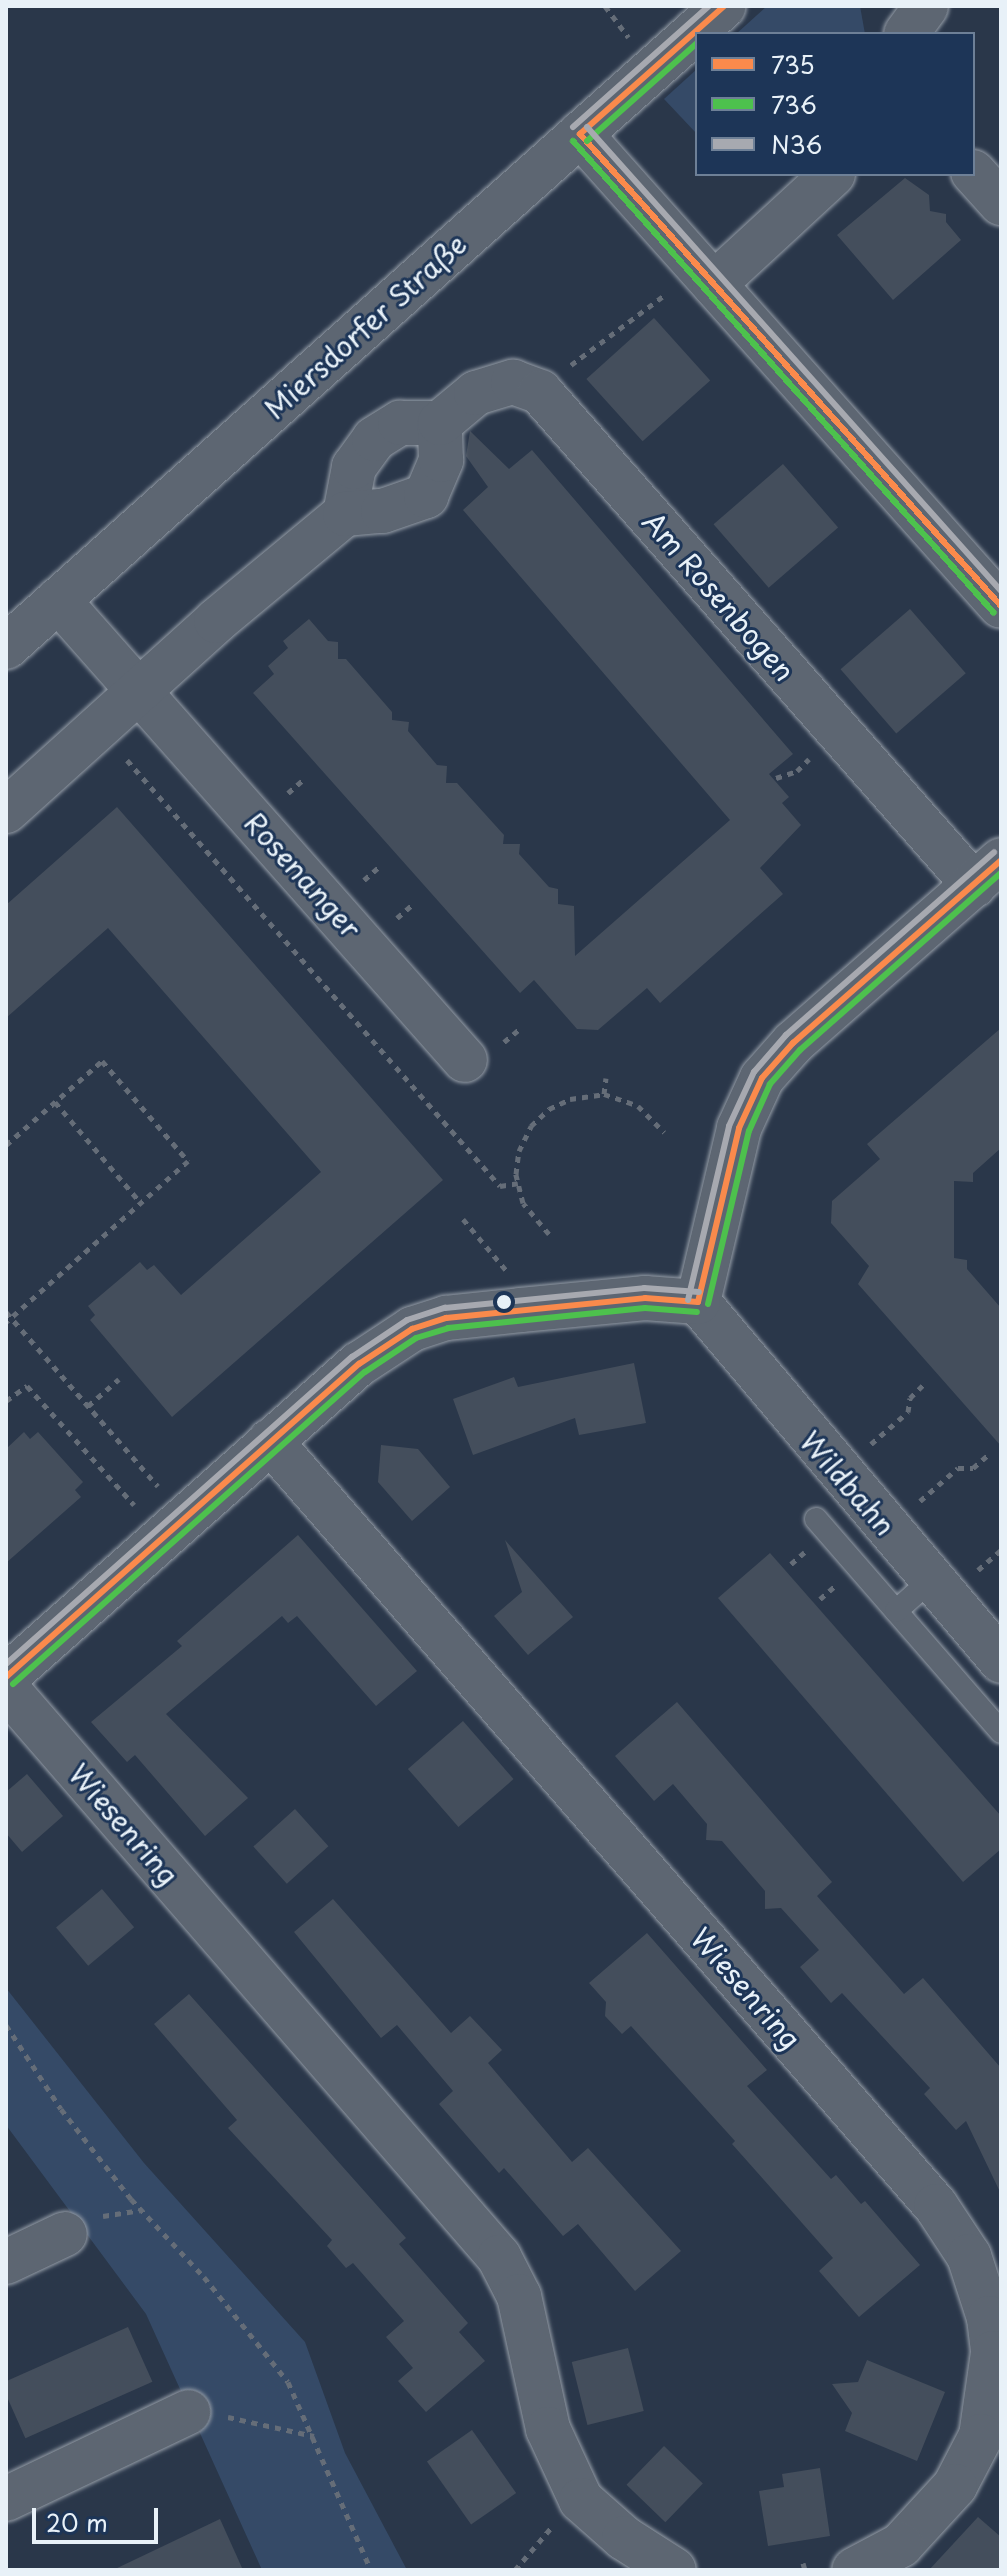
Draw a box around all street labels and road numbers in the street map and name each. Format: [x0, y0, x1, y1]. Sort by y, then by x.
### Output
street label: Miersdorfer Straße [257, 227, 473, 425]
street label: Am Rosenbogen [635, 503, 803, 689]
street label: Rosenanger [238, 805, 368, 945]
street label: Wildbahn [794, 1424, 902, 1542]
street label: Wiesenring [62, 1757, 186, 1891]
street label: Wiesenring [684, 1921, 808, 2055]

